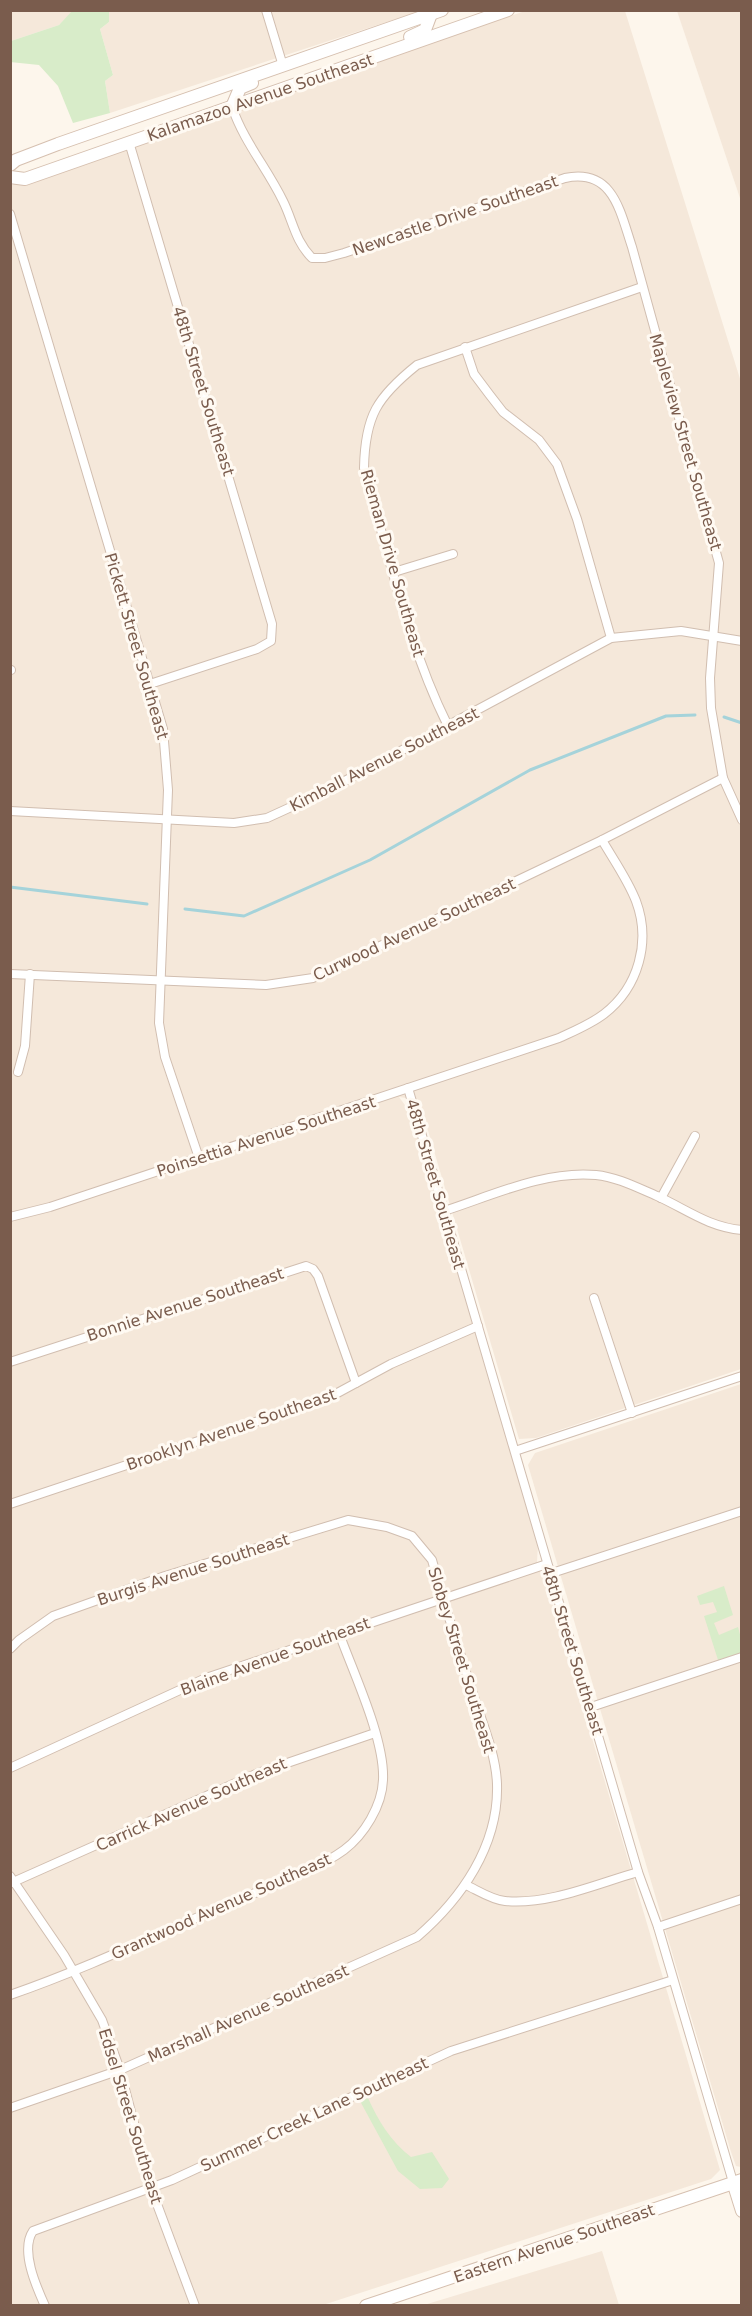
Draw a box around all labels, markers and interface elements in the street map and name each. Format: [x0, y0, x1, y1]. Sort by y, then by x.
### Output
street label: Kalamazoo Avenue Southeast [145, 50, 376, 145]
street label: Newcastle Drive Southeast [350, 171, 560, 260]
street label: 48th Street Southeast [169, 304, 238, 478]
street label: Mapleview Street Southeast [645, 332, 726, 553]
street label: Rieman Drive Southeast [357, 467, 428, 659]
street label: Pickett Street Southeast [101, 551, 172, 742]
street label: Kimball Avenue Southeast [286, 703, 482, 816]
street label: Curwood Avenue Southeast [310, 874, 518, 985]
street label: Poinsettia Avenue Southeast [154, 1092, 378, 1181]
street label: 48th Street Southeast [402, 1097, 469, 1272]
street label: Bonnie Avenue Southeast [84, 1264, 286, 1345]
street label: Brooklyn Avenue Southeast [124, 1385, 338, 1474]
street label: Burgis Avenue Southeast [95, 1529, 292, 1610]
street label: 48th Street Southeast [538, 1563, 607, 1737]
street label: Slobey Street Southeast [424, 1565, 499, 1755]
street label: Blaine Avenue Southeast [178, 1613, 372, 1700]
street label: Carrick Avenue Southeast [93, 1754, 289, 1855]
street label: Grantwood Avenue Southeast [108, 1849, 334, 1964]
street label: Marshall Avenue Southeast [145, 1960, 352, 2066]
street label: Edsel Street Southeast [95, 2026, 166, 2206]
street label: Summer Creek Lane Southeast [197, 2053, 431, 2176]
street label: Eastern Avenue Southeast [451, 2200, 657, 2287]

